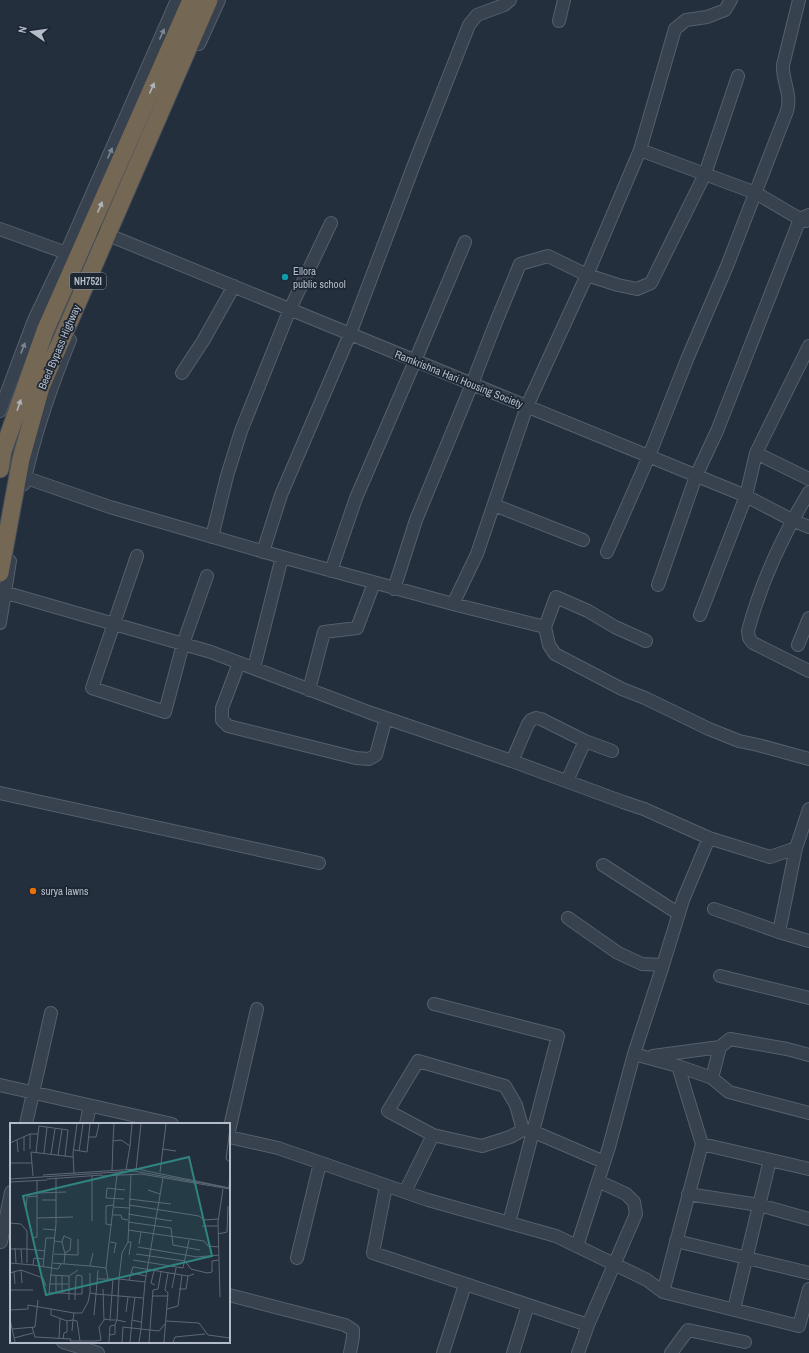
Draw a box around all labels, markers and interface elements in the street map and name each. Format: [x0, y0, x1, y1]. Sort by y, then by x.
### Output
north arrow [12, 12, 52, 52]
text: N [15, 25, 30, 34]
one-way arrow [159, 28, 165, 39]
one-way arrow [149, 82, 155, 94]
one-way arrow [107, 147, 113, 158]
one-way arrow [97, 200, 103, 212]
place label: Ellora public school [293, 264, 346, 291]
marker: Ellora public school [280, 272, 290, 282]
road number: NH752I [70, 273, 106, 289]
street label: Beed Bypass Highway [35, 302, 83, 392]
one-way arrow [21, 342, 27, 354]
street label: Ramkrishna Hari Housing Society [393, 347, 526, 411]
one-way arrow [16, 398, 22, 410]
place label: surya lawns [41, 884, 89, 898]
marker: surya lawns [28, 886, 38, 896]
inset map [10, 1123, 230, 1343]

